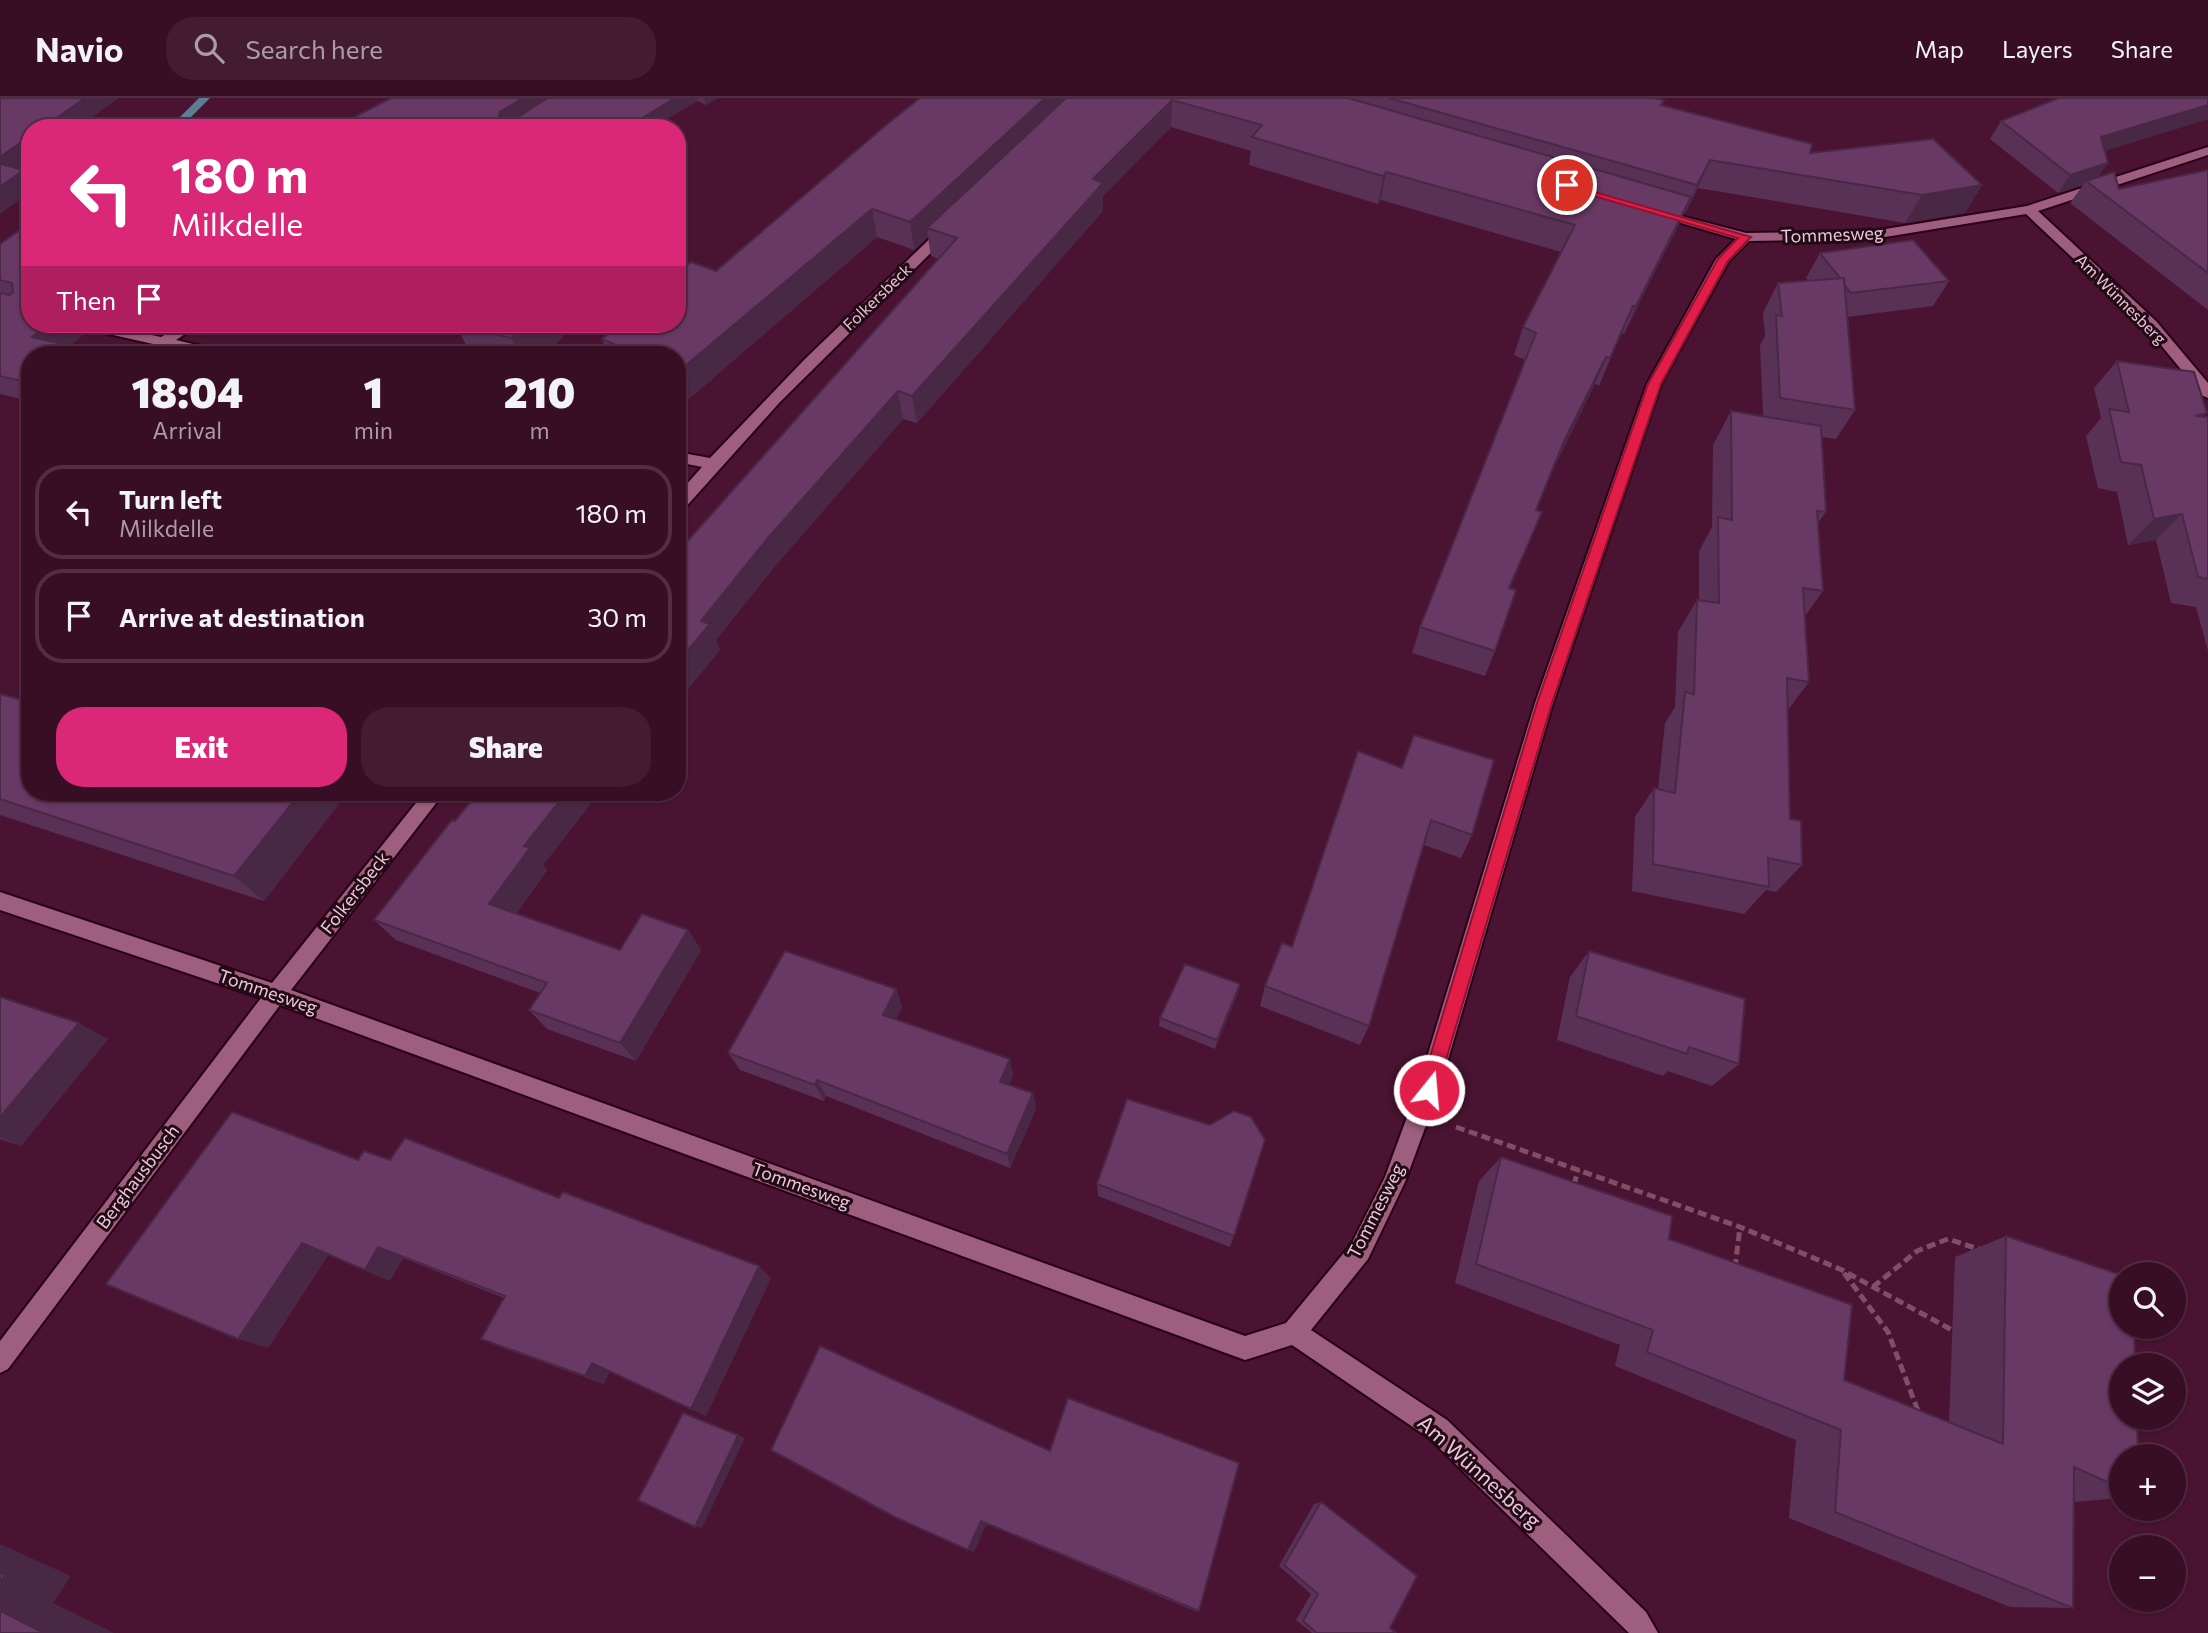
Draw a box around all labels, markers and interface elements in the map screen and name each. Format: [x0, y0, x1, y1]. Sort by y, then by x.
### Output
search box [166, 17, 656, 80]
text: Navio [35, 28, 124, 69]
icon: search [190, 29, 228, 67]
text: Search here [246, 33, 383, 64]
text: Map [1915, 34, 1964, 63]
text: Layers [2002, 34, 2073, 63]
text: Share [2111, 34, 2173, 63]
text: 180 m [171, 143, 308, 203]
icon: left [56, 147, 147, 238]
pin [1537, 155, 1597, 215]
icon: arrive [1548, 166, 1586, 204]
text: Milkdelle [171, 203, 303, 243]
street label: Tommesweg [1780, 221, 1884, 247]
street label: Am Wünnesberg [2072, 250, 2171, 348]
street label: Folkersbeck [839, 259, 915, 334]
icon: arrive [130, 280, 168, 318]
text: Then [56, 284, 116, 315]
text: 18:04 [131, 365, 243, 417]
text: 1 [364, 365, 383, 417]
text: 210 [503, 365, 576, 417]
text: Arrival [153, 416, 222, 444]
text: min [354, 416, 393, 444]
text: m [529, 416, 550, 444]
text: Turn left [119, 483, 222, 514]
icon: left [60, 493, 98, 531]
text: 180 m [575, 497, 647, 528]
text: Milkdelle [119, 514, 214, 542]
icon: arrive [60, 597, 98, 635]
text: Arrive at destination [119, 601, 365, 632]
text: 30 m [588, 601, 647, 632]
button: Exit [56, 707, 347, 787]
button: Share [361, 707, 651, 787]
street label: Folkersbeck [315, 847, 393, 938]
street label: Tommesweg [216, 964, 321, 1018]
position arrow [1392, 1053, 1466, 1127]
street label: Berghausbusch [91, 1120, 183, 1233]
street label: Tommesweg [749, 1157, 854, 1213]
street label: Tommesweg [1342, 1159, 1408, 1262]
map controls [2109, 1262, 2186, 1612]
button: search [2109, 1262, 2186, 1339]
button: layers [2109, 1353, 2186, 1430]
street label: Am Wünnesberg [1413, 1409, 1547, 1533]
button: + [2109, 1444, 2186, 1521]
button: − [2109, 1535, 2186, 1612]

